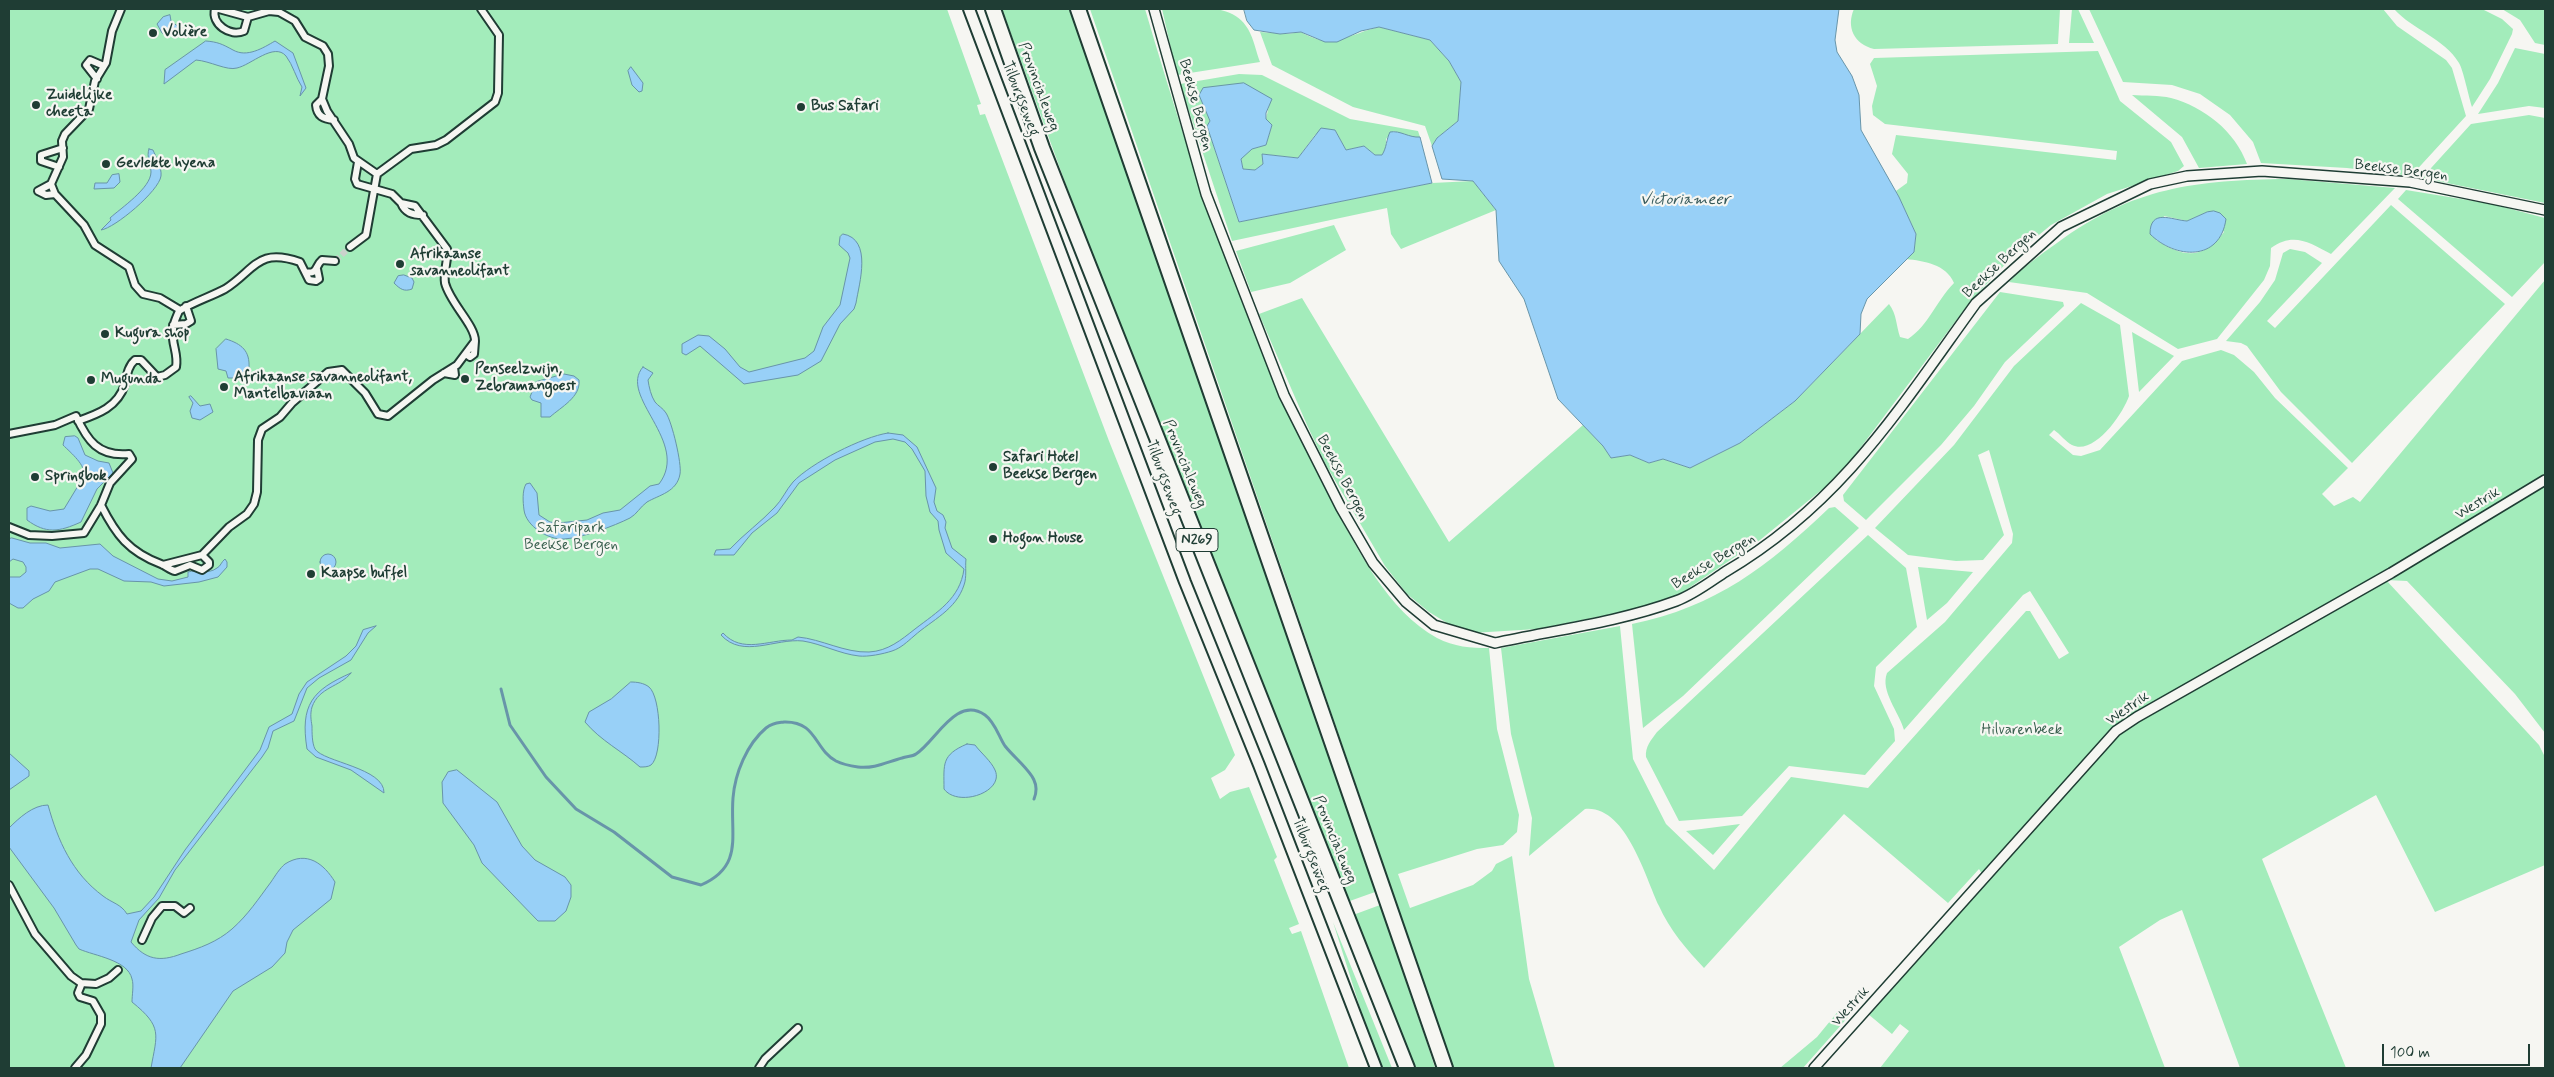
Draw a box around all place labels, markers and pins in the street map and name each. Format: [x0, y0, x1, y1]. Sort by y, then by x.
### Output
place label: Volière [163, 24, 207, 42]
marker: Volière [147, 27, 159, 39]
place label: Zuidelijke cheeta [46, 87, 112, 122]
place label: Bus Safari [811, 98, 879, 116]
marker: Zuidelijke cheeta [30, 99, 42, 111]
marker: Bus Safari [795, 101, 807, 113]
place label: Gevlekte hyena [116, 155, 215, 173]
marker: Gevlekte hyena [100, 158, 112, 170]
place label: Afrikaanse savanneolifant [410, 246, 509, 281]
marker: Afrikaanse savanneolifant [394, 258, 406, 270]
place label: Kugura shop [115, 325, 190, 343]
marker: Kugura shop [99, 328, 111, 340]
place label: Penseelzwijn, Zebramangoest [475, 361, 576, 396]
place label: Afrikaanse savanneolifant, Mantelbaviaan [234, 369, 412, 404]
place label: Mugunda [101, 371, 161, 389]
marker: Penseelzwijn, Zebramangoest [459, 373, 471, 385]
marker: Mugunda [85, 374, 97, 386]
marker: Afrikaanse savanneolifant, Mantelbaviaan [218, 381, 230, 393]
place label: Safari Hotel Beekse Bergen [1003, 449, 1097, 484]
marker: Safari Hotel Beekse Bergen [987, 461, 999, 473]
place label: Springbok [45, 468, 107, 486]
marker: Springbok [29, 471, 41, 483]
place label: Hogon House [1003, 530, 1083, 548]
marker: Hogon House [987, 533, 999, 545]
place label: Kaapse buffel [321, 565, 407, 583]
marker: Kaapse buffel [305, 568, 317, 580]

